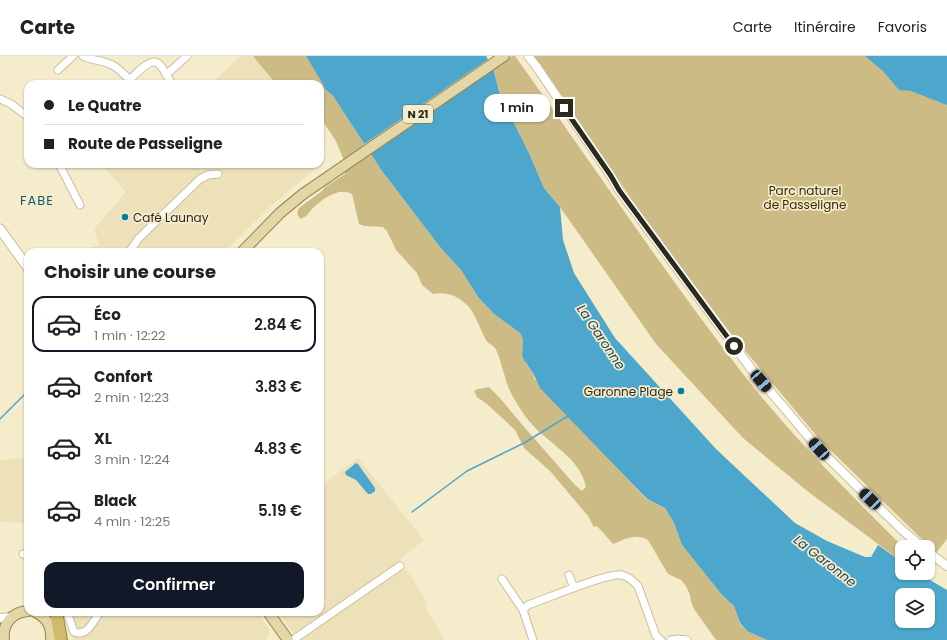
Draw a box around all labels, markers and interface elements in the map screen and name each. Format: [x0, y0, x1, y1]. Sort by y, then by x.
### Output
text: Carte [20, 14, 75, 41]
text: Carte [733, 17, 772, 37]
text: Itinéraire [794, 17, 856, 37]
text: Favoris [878, 17, 927, 37]
callout: 1 min [484, 94, 550, 122]
text: Le Quatre [68, 95, 141, 116]
text: 1 min [500, 98, 534, 117]
route end [555, 99, 573, 117]
road number: N 21 [403, 105, 433, 123]
text: Route de Passeligne [68, 133, 222, 154]
park label: Parc naturel de Passeligne [764, 182, 846, 213]
district label: FABE [20, 191, 54, 210]
place label: Café Launay [133, 209, 209, 226]
marker: Café Launay [120, 212, 130, 222]
text: Choisir une course [44, 259, 216, 284]
water label: La Garonne [572, 301, 630, 373]
text: Éco [94, 304, 121, 325]
icon: car [46, 306, 82, 342]
text: 2.84 € [254, 314, 302, 335]
text: 1 min · 12:22 [94, 326, 166, 345]
route start [725, 337, 743, 355]
text: Confort [94, 366, 153, 387]
icon: car [46, 368, 82, 404]
car [749, 368, 773, 394]
text: 3.83 € [255, 376, 302, 397]
place label: Garonne Plage [584, 383, 673, 400]
marker: Garonne Plage [676, 386, 686, 396]
text: 2 min · 12:23 [94, 388, 169, 407]
text: XL [94, 428, 112, 449]
icon: car [46, 430, 82, 466]
car [807, 436, 831, 462]
text: 4.83 € [254, 438, 302, 459]
text: 3 min · 12:24 [94, 450, 170, 469]
car [857, 486, 883, 512]
text: Black [94, 490, 137, 511]
icon: car [46, 492, 82, 528]
text: 5.19 € [258, 500, 302, 521]
text: 4 min · 12:25 [94, 512, 170, 531]
water label: La Garonne [790, 530, 860, 592]
map controls [895, 540, 935, 628]
button: locate [895, 540, 935, 580]
button: Confirmer [44, 562, 304, 608]
button: layers [895, 588, 935, 628]

